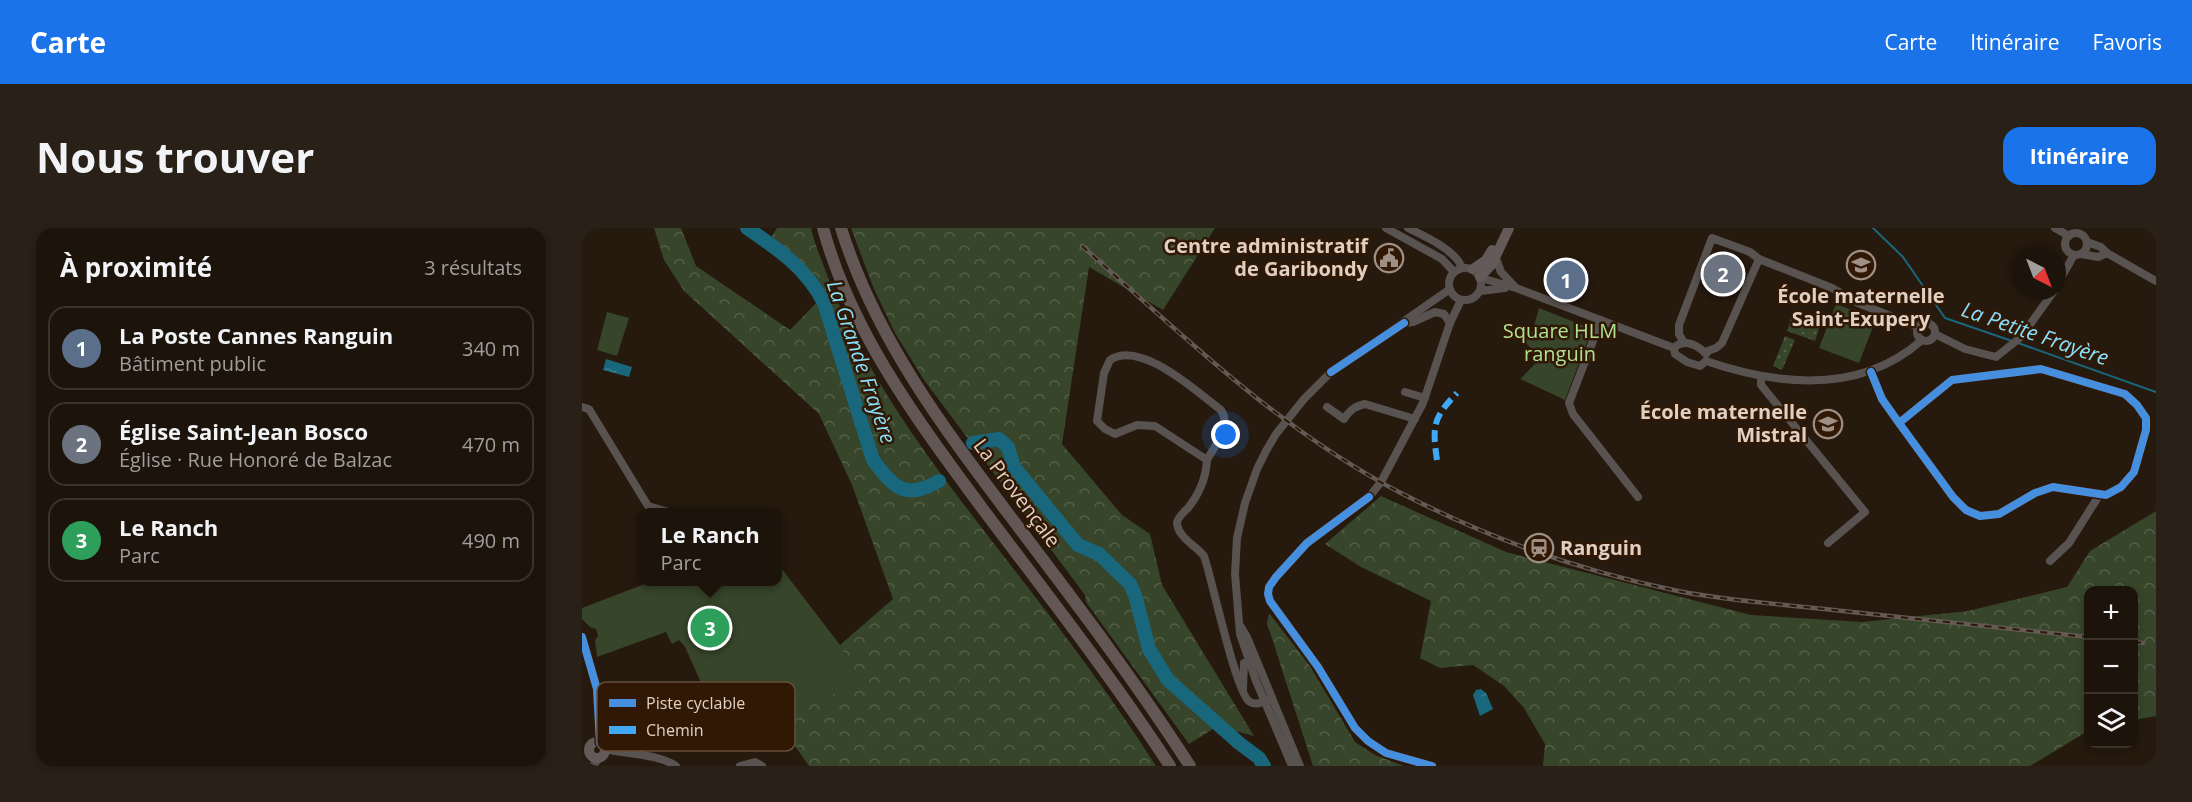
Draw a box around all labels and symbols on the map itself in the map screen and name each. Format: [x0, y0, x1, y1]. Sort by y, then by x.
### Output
place label: Centre administratif de Garibondy [1163, 232, 1369, 282]
public building icon: Centre administratif de Garibondy [1373, 242, 1405, 274]
north arrow [2012, 246, 2066, 300]
school or university icon: École maternelle Saint-Exupery [1845, 249, 1877, 281]
pin: 2 [1704, 252, 1742, 296]
pin: 1 [1546, 257, 1586, 302]
water label: La Grande Frayère [821, 276, 903, 447]
place label: École maternelle Saint-Exupery [1777, 282, 1945, 332]
water label: La Petite Frayère [1958, 295, 2113, 371]
park label: Square HLM ranguin [1503, 317, 1617, 367]
place label: École maternelle Mistral [1640, 398, 1807, 448]
school or university icon: École maternelle Mistral [1812, 408, 1844, 440]
your location [1211, 420, 1240, 449]
street label: La Provençale [968, 433, 1067, 553]
station icon: Ranguin [1523, 532, 1555, 564]
place label: Ranguin [1560, 534, 1642, 561]
pin: 3 [690, 606, 730, 650]
legend [597, 682, 795, 751]
text: Piste cyclable [646, 692, 745, 714]
text: Chemin [646, 719, 704, 741]

